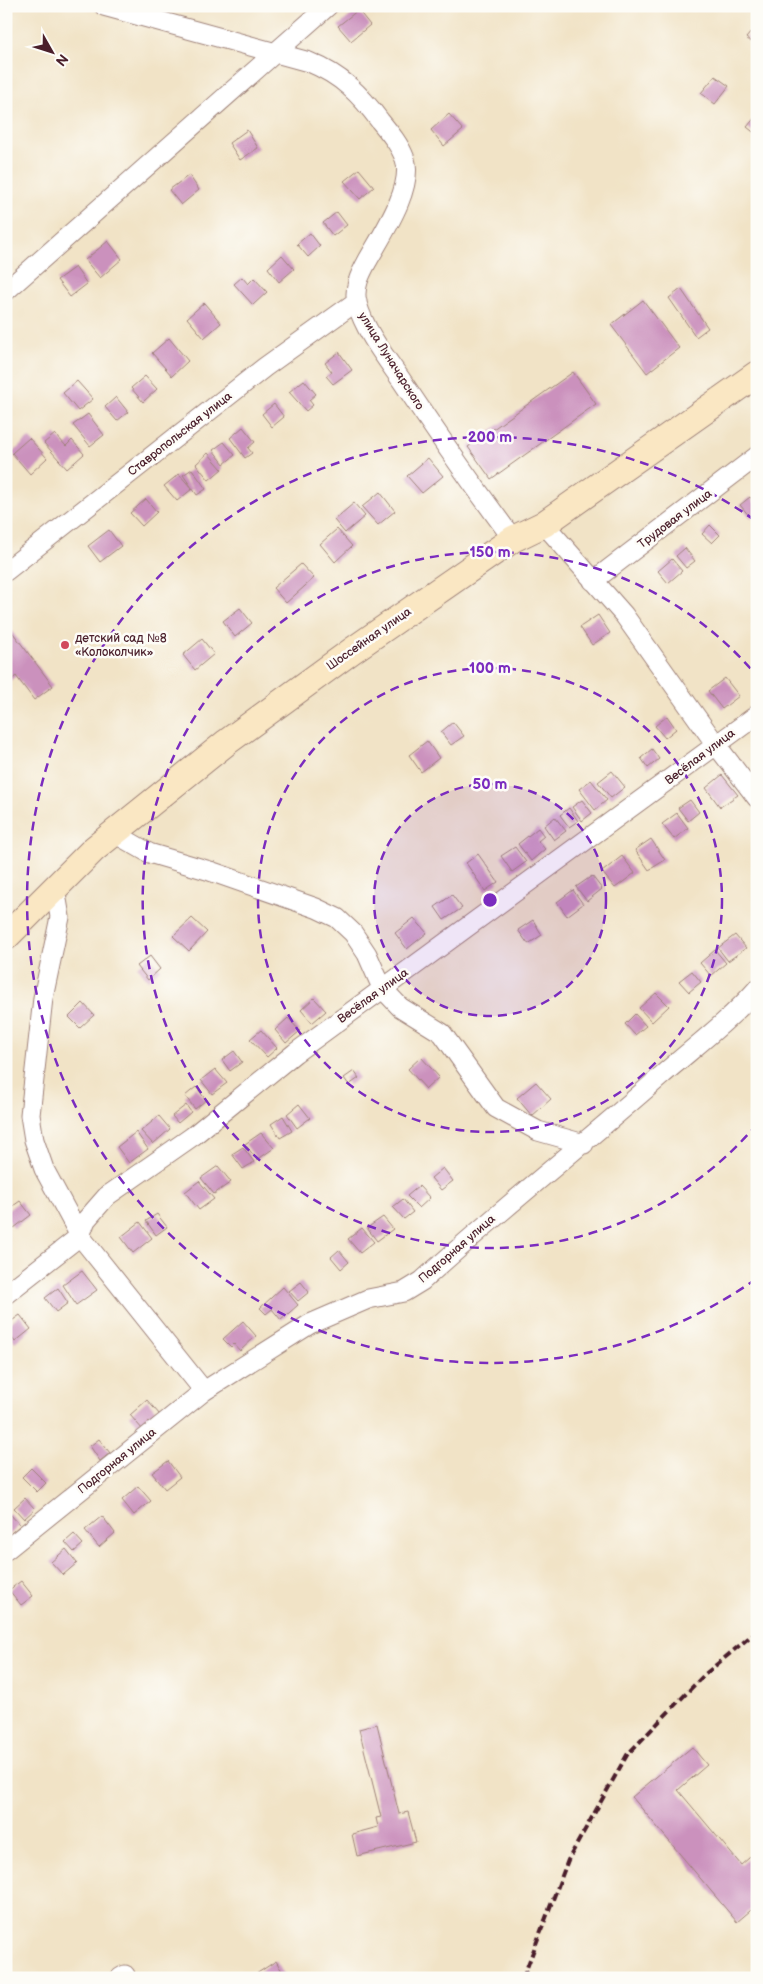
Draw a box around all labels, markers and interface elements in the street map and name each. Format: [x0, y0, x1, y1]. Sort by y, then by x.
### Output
north arrow [28, 28, 78, 78]
text: N [52, 50, 72, 69]
street label: улица Луначарского [355, 309, 427, 413]
street label: Ставропольская улица [125, 389, 235, 479]
text: 200 m [468, 428, 512, 447]
street label: Трудовая улица [635, 486, 715, 552]
text: 150 m [469, 543, 511, 562]
street label: Шоссейная улица [324, 604, 414, 674]
place label: детский сад №8 «Колоколчик» [75, 631, 167, 660]
marker: детский сад №8 «Колоколчик» [59, 639, 71, 651]
text: 100 m [469, 659, 511, 678]
street label: Весёлая улица [662, 726, 738, 788]
text: 50 m [473, 775, 508, 794]
centre of rings [481, 891, 499, 909]
street label: Весёлая улица [335, 965, 411, 1027]
street label: Подгорная улица [416, 1212, 498, 1286]
street label: Подгорная улица [75, 1425, 159, 1497]

